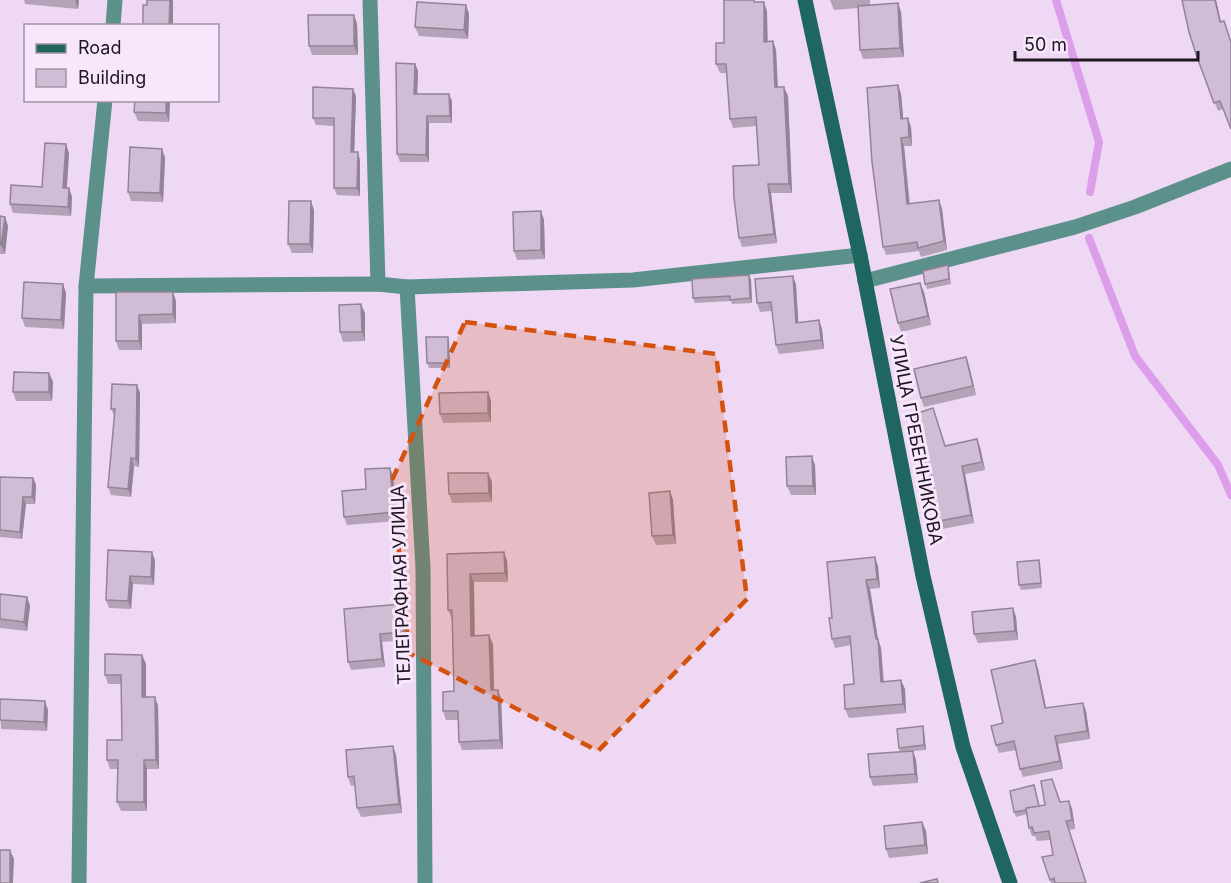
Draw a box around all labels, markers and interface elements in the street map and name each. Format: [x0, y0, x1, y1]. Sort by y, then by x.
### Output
legend [24, 24, 219, 102]
scale bar [1015, 24, 1198, 62]
text: 50 m [1024, 34, 1067, 55]
text: Road [78, 37, 121, 58]
text: Building [78, 67, 146, 88]
street label: УЛИЦА ГРЕБЕННИКОВА [886, 333, 947, 547]
street label: ТЕЛЕГРАФНАЯ УЛИЦА [387, 485, 414, 685]

